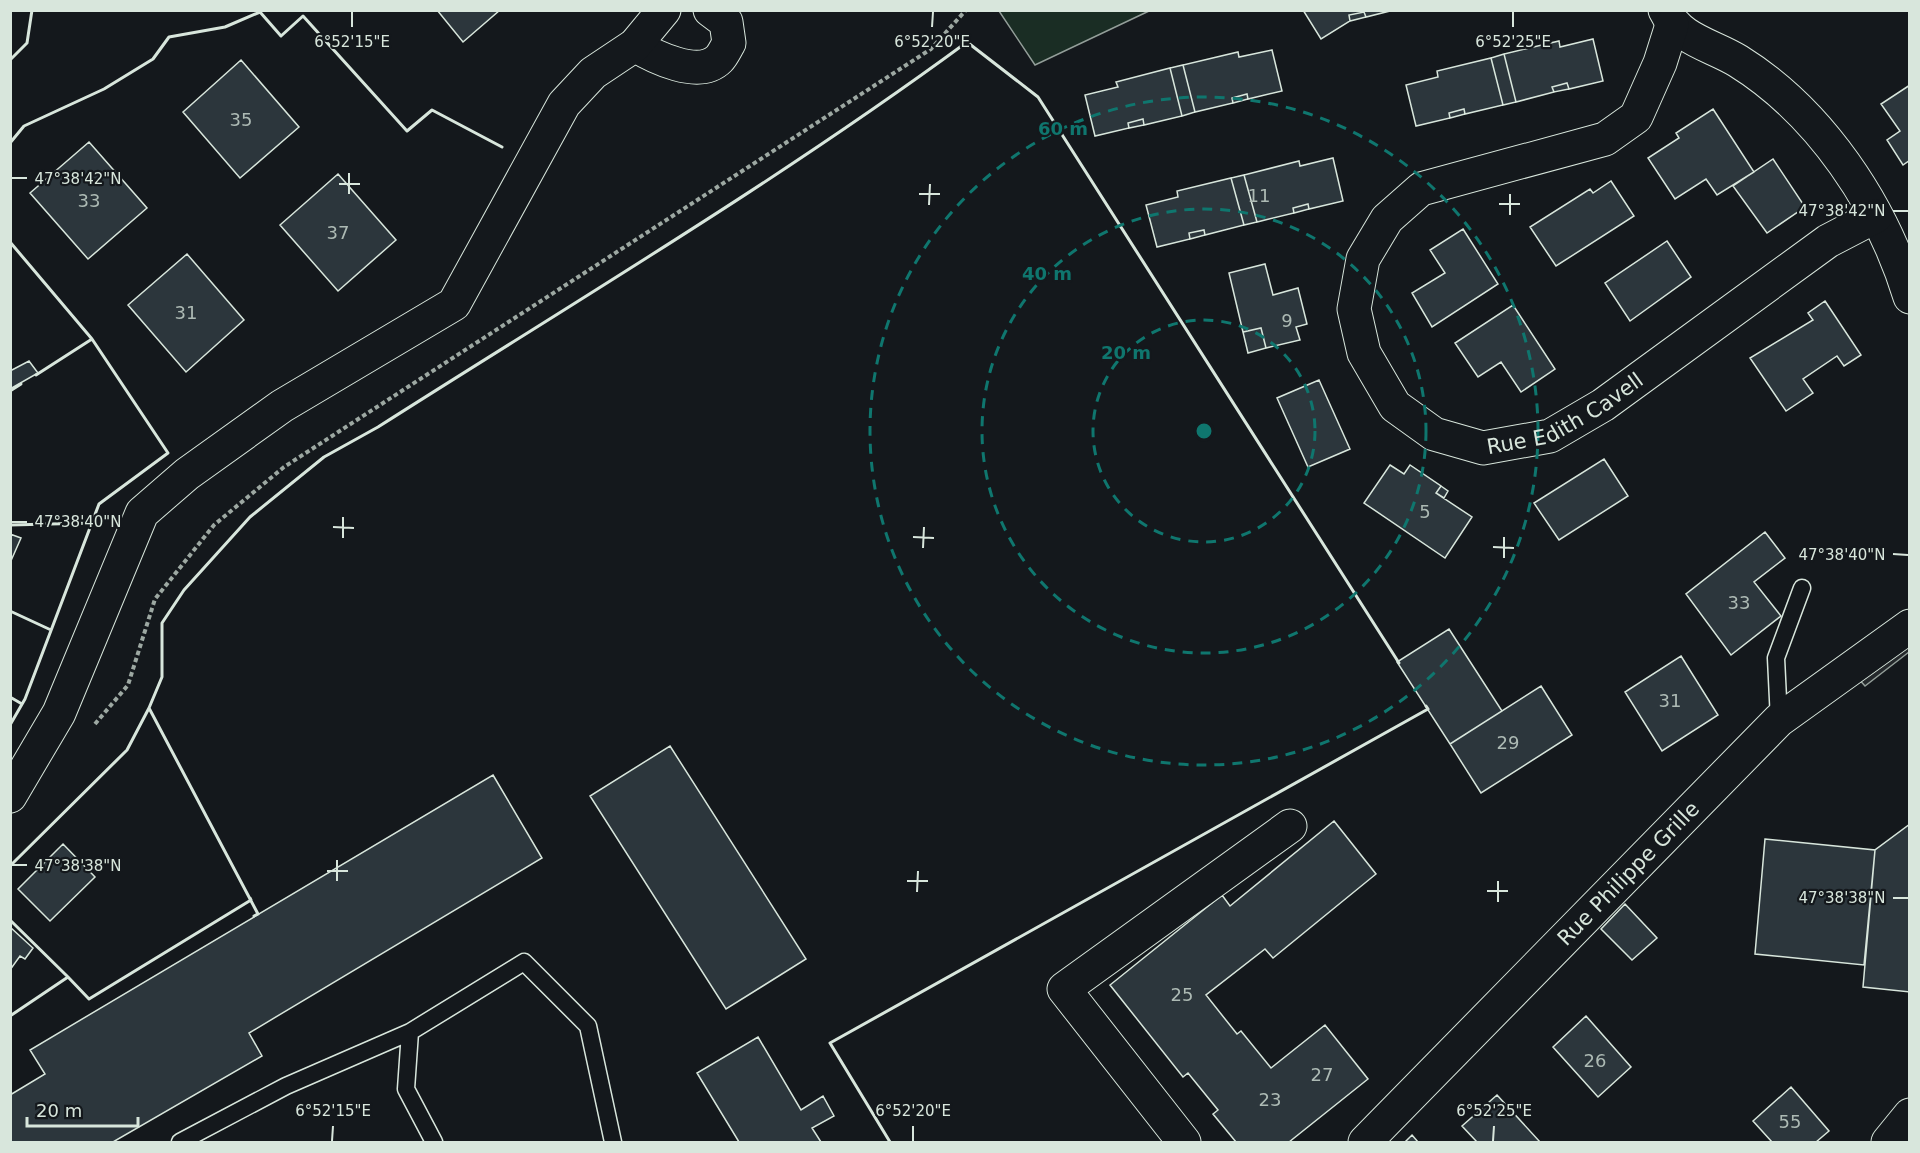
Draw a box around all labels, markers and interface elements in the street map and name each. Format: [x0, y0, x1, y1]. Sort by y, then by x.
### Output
text: 6°52'15"E [314, 33, 390, 51]
text: 6°52'20"E [894, 33, 970, 51]
text: 6°52'25"E [1475, 33, 1551, 51]
house number: 35 [230, 109, 252, 130]
text: 60 m [1038, 118, 1088, 139]
text: 47°38'42"N [34, 170, 122, 188]
house number: 11 [1248, 185, 1270, 206]
house number: 33 [78, 190, 100, 211]
text: 47°38'42"N [1798, 202, 1886, 220]
house number: 37 [327, 222, 349, 243]
text: 40 m [1022, 263, 1072, 284]
house number: 31 [175, 302, 197, 323]
house number: 9 [1281, 310, 1293, 331]
text: 20 m [1101, 342, 1151, 363]
street label: Rue Edith Cavell [1485, 368, 1648, 459]
centre of rings [1194, 421, 1214, 441]
house number: 5 [1419, 501, 1431, 522]
text: 47°38'40"N [34, 513, 122, 531]
text: 47°38'40"N [1798, 546, 1886, 564]
house number: 33 [1728, 592, 1750, 613]
house number: 31 [1659, 690, 1681, 711]
house number: 29 [1497, 732, 1519, 753]
street label: Rue Philippe Grille [1553, 797, 1704, 950]
text: 47°38'38"N [34, 857, 122, 875]
text: 47°38'38"N [1798, 889, 1886, 907]
house number: 25 [1171, 984, 1193, 1005]
house number: 26 [1584, 1050, 1606, 1071]
house number: 27 [1311, 1064, 1333, 1085]
house number: 23 [1259, 1089, 1281, 1110]
scale bar [27, 1090, 138, 1128]
text: 20 m [36, 1100, 82, 1121]
text: 6°52'15"E [295, 1102, 371, 1120]
text: 6°52'20"E [875, 1102, 951, 1120]
text: 6°52'25"E [1456, 1102, 1532, 1120]
house number: 55 [1779, 1111, 1801, 1132]

